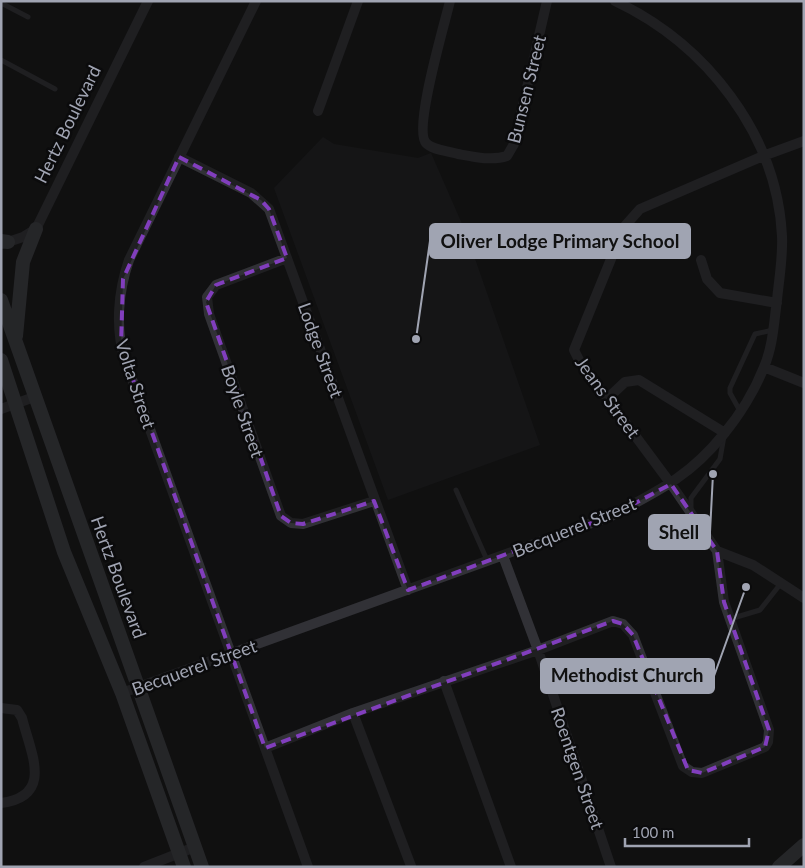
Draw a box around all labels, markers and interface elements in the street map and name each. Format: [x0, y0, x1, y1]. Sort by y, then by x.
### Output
street label: Bunsen Street [502, 32, 550, 145]
street label: Hertz Boulevard [29, 62, 105, 186]
callout: Oliver Lodge Primary School [430, 224, 690, 258]
text: Oliver Lodge Primary School [441, 229, 679, 252]
street label: Lodge Street [294, 299, 349, 401]
street label: Volta Street [111, 337, 161, 432]
street label: Jeans Street [571, 352, 645, 443]
street label: Boyle Street [217, 362, 269, 461]
street label: Becquerel Street [509, 492, 639, 562]
street label: Hertz Boulevard [87, 513, 151, 641]
callout: Shell [649, 515, 710, 549]
text: Shell [659, 520, 699, 543]
street label: Becquerel Street [129, 634, 260, 700]
callout: Methodist Church [541, 659, 714, 693]
text: Methodist Church [551, 663, 703, 686]
street label: Roentgen Street [547, 704, 609, 832]
scale bar [625, 816, 749, 848]
text: 100 m [632, 823, 674, 841]

